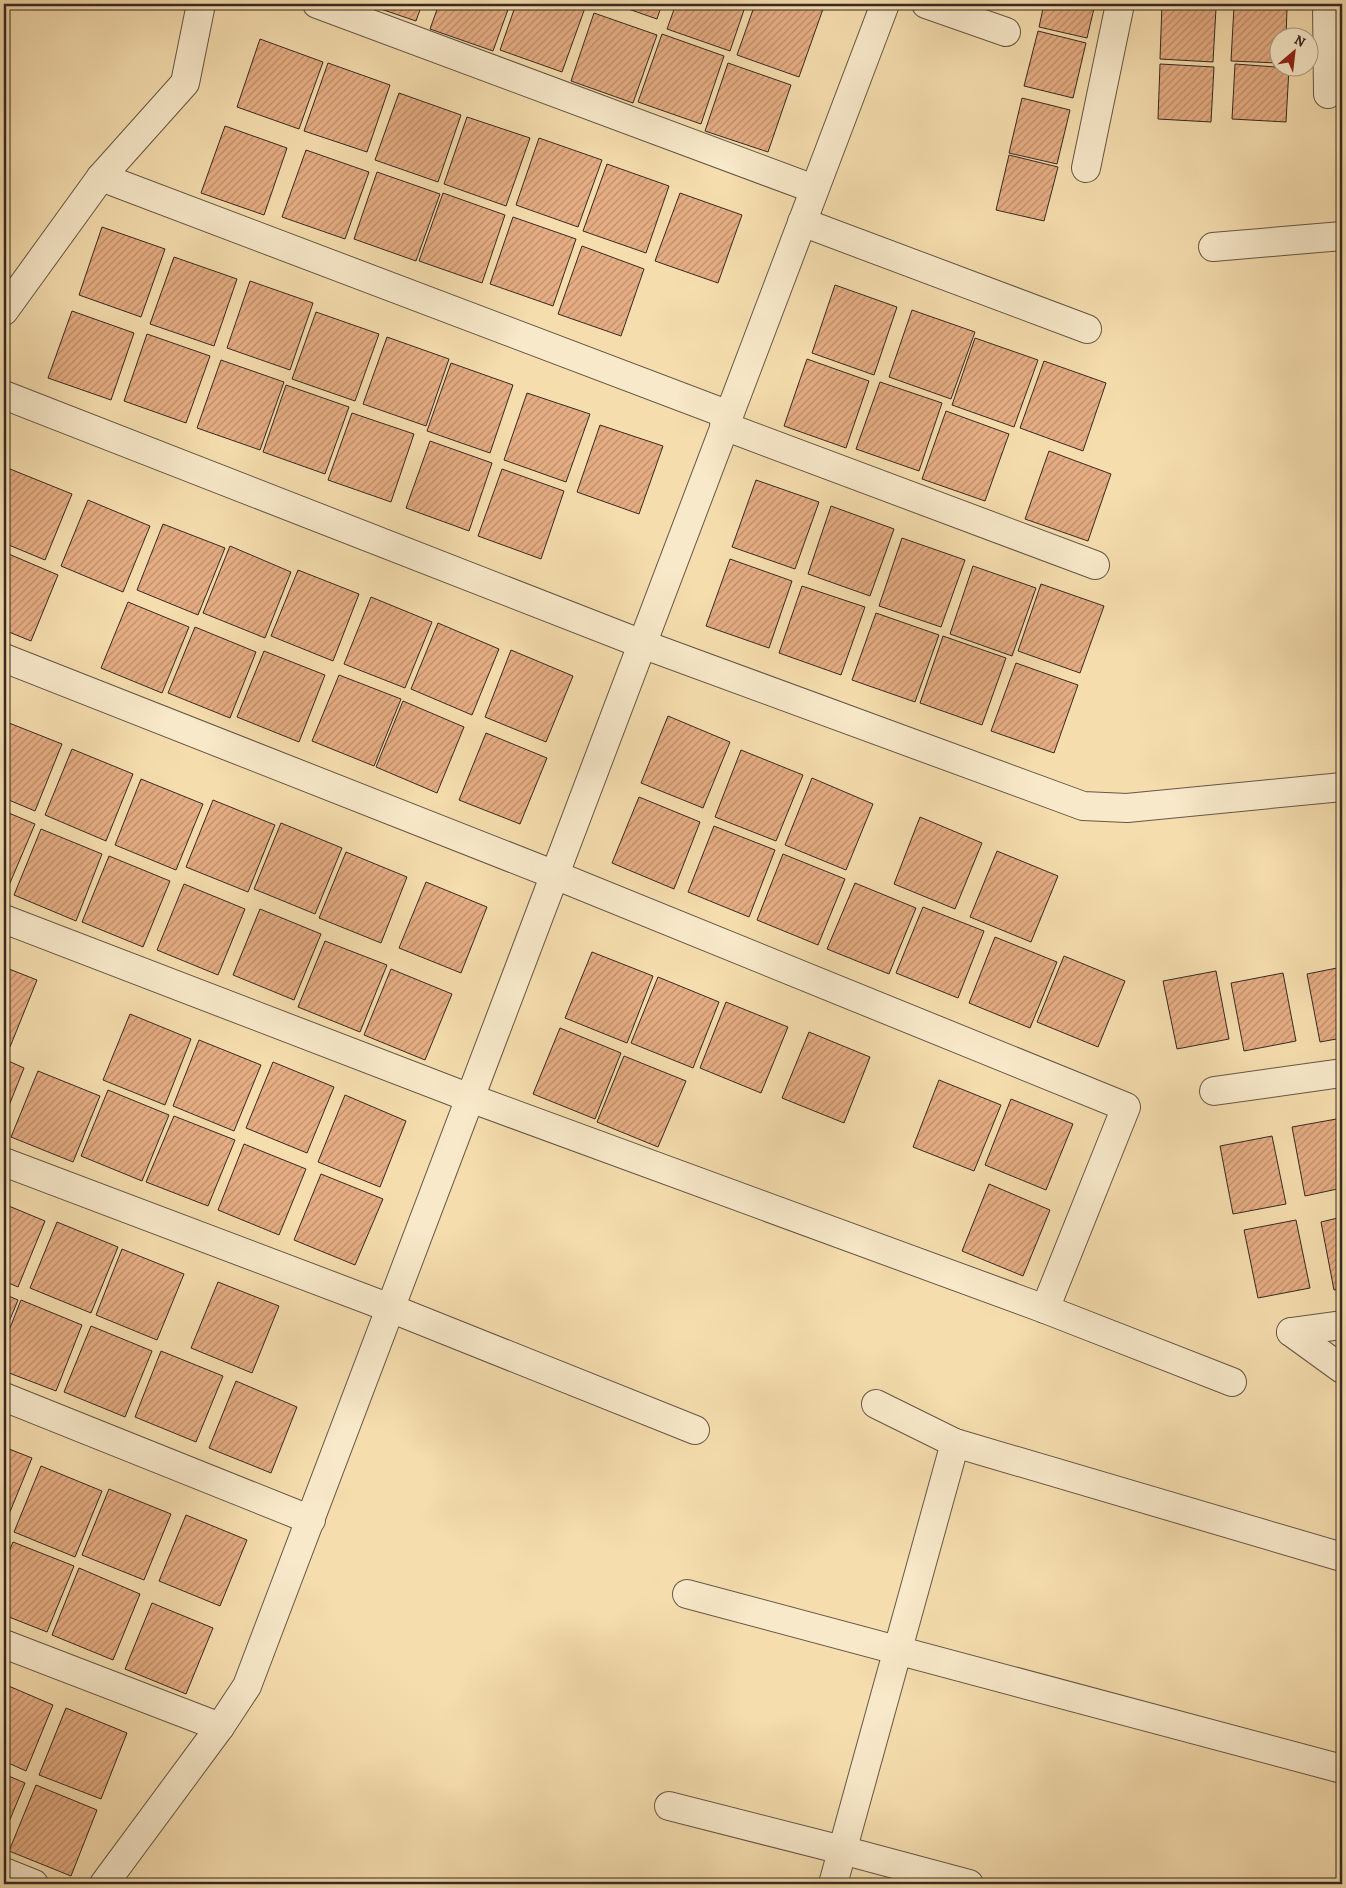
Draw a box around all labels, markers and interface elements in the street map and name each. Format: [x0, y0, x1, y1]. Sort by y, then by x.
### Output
north arrow [1268, 28, 1318, 78]
text: N [1291, 30, 1309, 52]

